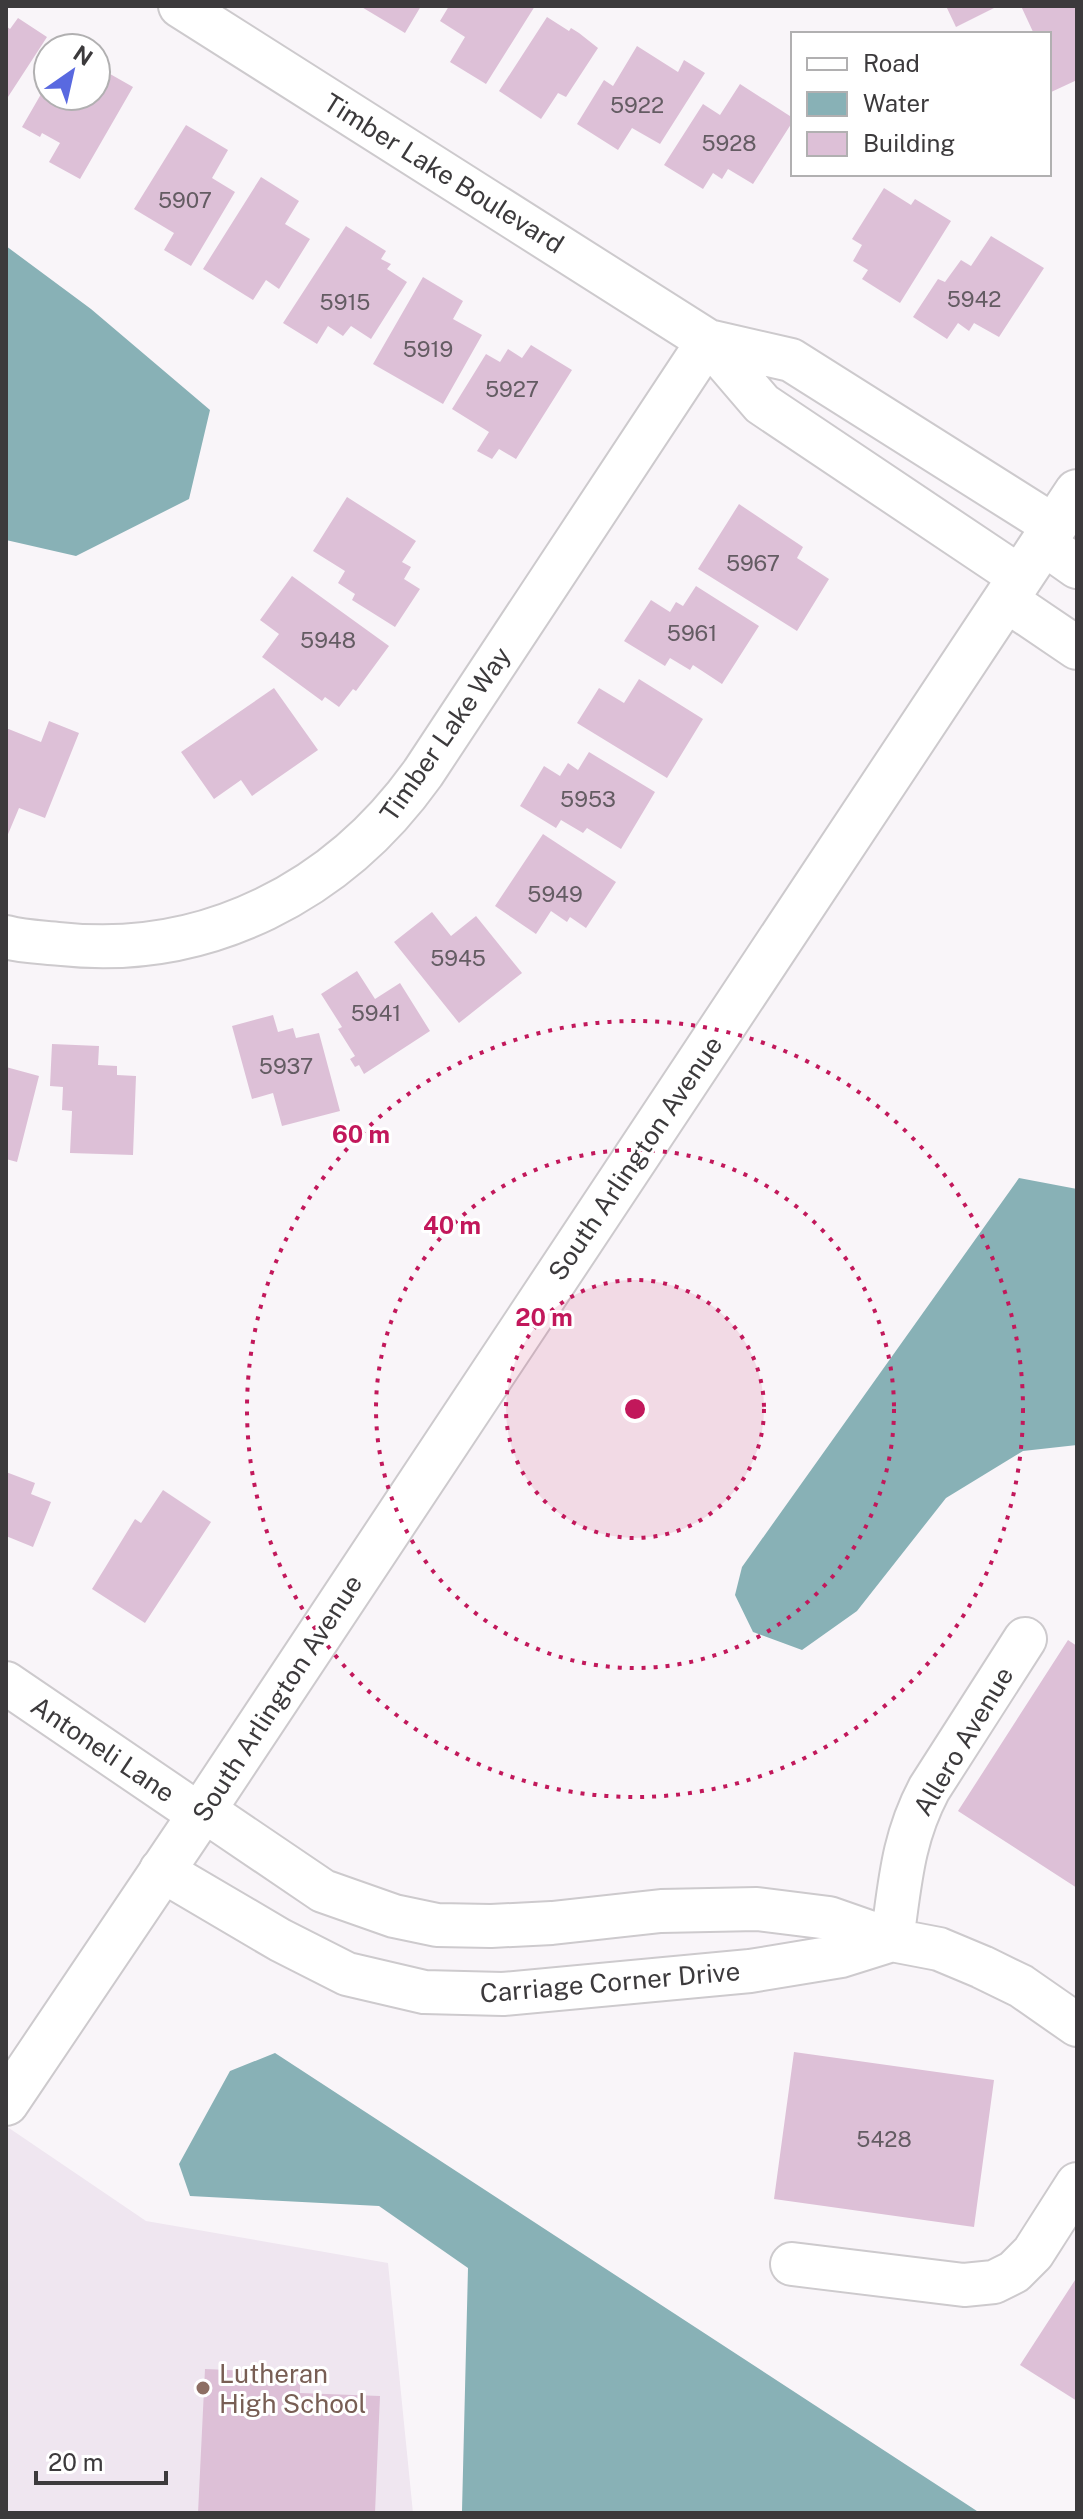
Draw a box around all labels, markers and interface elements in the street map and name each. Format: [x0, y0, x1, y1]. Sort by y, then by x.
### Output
north arrow [32, 32, 112, 112]
legend [791, 32, 1051, 176]
text: N [69, 40, 98, 71]
text: Road [863, 49, 920, 77]
street label: Timber Lake Boulevard [318, 86, 570, 260]
text: Water [863, 89, 930, 117]
house number: 5922 [610, 92, 664, 118]
text: Building [863, 129, 955, 157]
house number: 5928 [701, 130, 757, 156]
house number: 5907 [158, 187, 212, 213]
house number: 5942 [947, 286, 1001, 312]
house number: 5915 [320, 289, 370, 315]
house number: 5919 [403, 336, 453, 362]
house number: 5927 [485, 376, 539, 402]
house number: 5967 [726, 550, 780, 576]
house number: 5961 [667, 620, 717, 646]
house number: 5948 [300, 627, 356, 653]
street label: Timber Lake Way [373, 641, 517, 827]
house number: 5953 [560, 786, 616, 812]
house number: 5949 [527, 881, 583, 907]
house number: 5945 [430, 945, 486, 971]
house number: 5941 [351, 1000, 401, 1026]
street label: South Arlington Avenue [542, 1030, 728, 1286]
house number: 5937 [259, 1053, 313, 1079]
text: 60 m [332, 1120, 390, 1148]
text: 40 m [423, 1211, 481, 1239]
text: 20 m [515, 1303, 573, 1331]
centre of rings [621, 1395, 649, 1423]
street label: South Arlington Avenue [186, 1569, 368, 1827]
street label: Allero Avenue [906, 1661, 1020, 1821]
street label: Antoneli Lane [25, 1690, 181, 1808]
street label: Carriage Corner Drive [479, 1955, 741, 2009]
house number: 5428 [856, 2126, 912, 2152]
place label: Lutheran High School [219, 2358, 366, 2419]
marker: Lutheran High School [194, 2379, 212, 2397]
scale bar [36, 2435, 166, 2485]
text: 20 m [48, 2448, 104, 2476]

